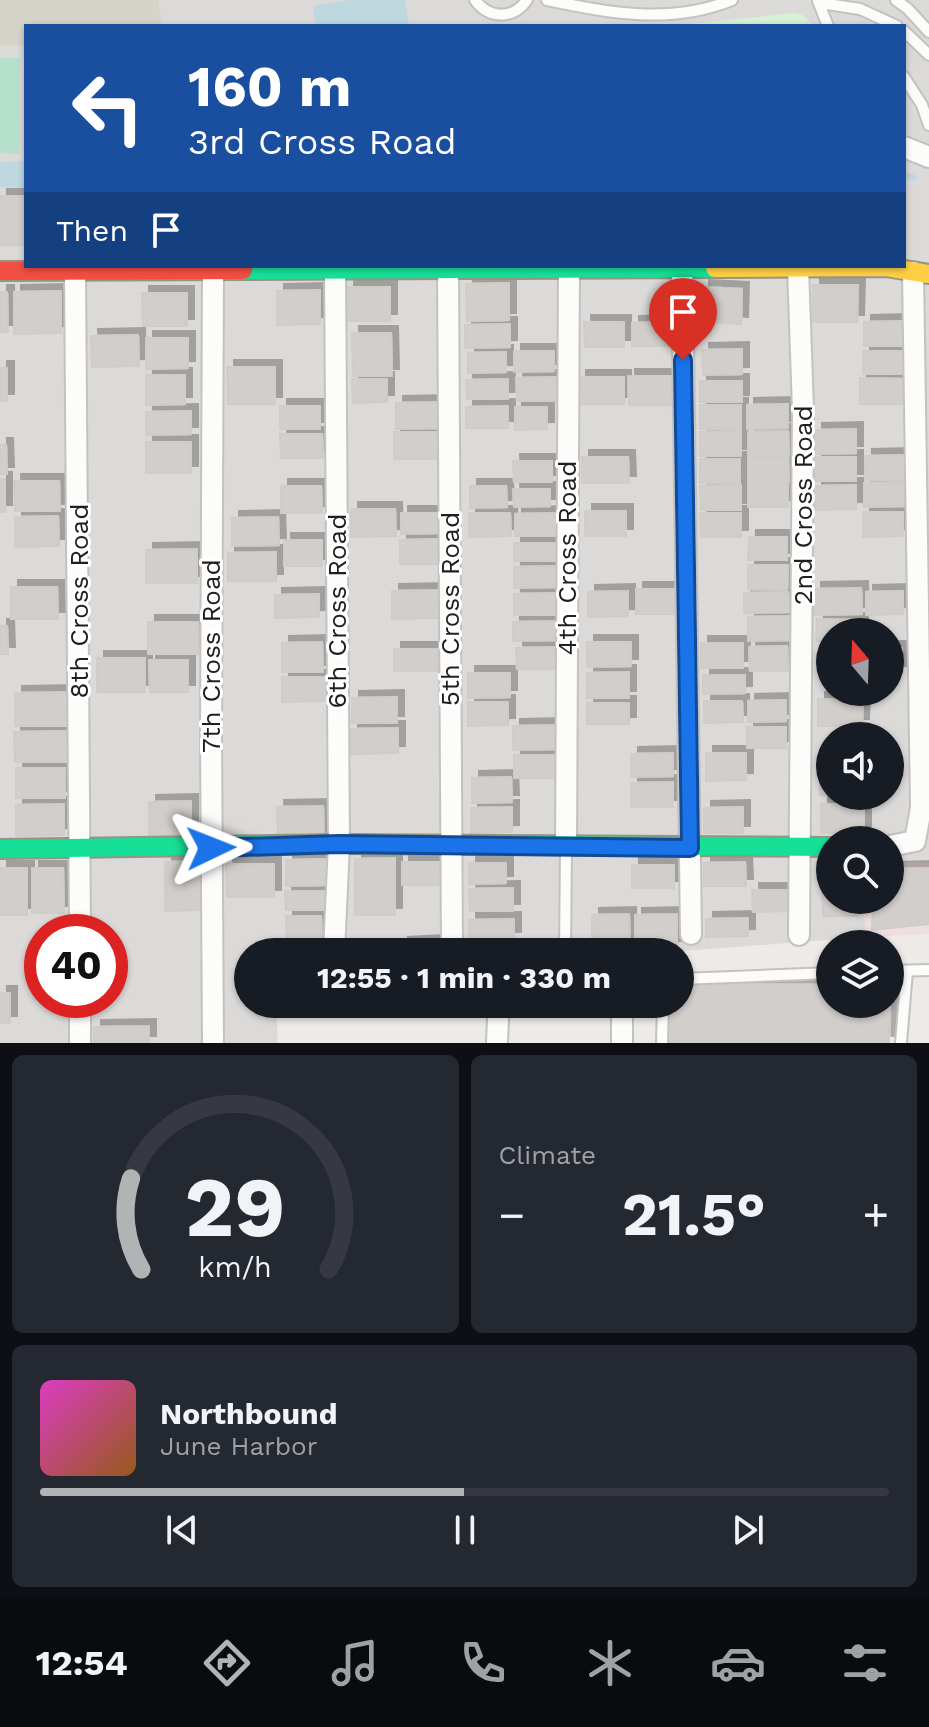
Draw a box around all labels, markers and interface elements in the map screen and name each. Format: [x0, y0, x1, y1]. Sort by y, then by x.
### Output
text: 160 m [188, 54, 351, 120]
icon: left [56, 56, 160, 160]
text: 3rd Cross Road [188, 121, 456, 163]
icon: arrive [144, 208, 188, 252]
text: Then [56, 213, 128, 248]
pin [649, 278, 717, 360]
icon: arrive [661, 290, 705, 334]
street label: 2nd Cross Road [788, 405, 818, 605]
street label: 4th Cross Road [552, 460, 582, 656]
street label: 8th Cross Road [64, 503, 94, 699]
street label: 5th Cross Road [435, 512, 465, 706]
street label: 6th Cross Road [322, 513, 352, 709]
street label: 7th Cross Road [196, 559, 226, 753]
north arrow [816, 618, 904, 706]
map controls [816, 618, 904, 1018]
button: sound [816, 722, 904, 810]
position arrow [169, 806, 253, 890]
button: search [816, 826, 904, 914]
speed limit sign: 40 [24, 914, 128, 1018]
button: layers [816, 930, 904, 1018]
text: 12:55 · 1 min · 330 m [317, 960, 611, 995]
text: Climate [499, 1140, 596, 1170]
text: 29 [185, 1159, 286, 1256]
text: 21.5° [622, 1179, 766, 1250]
text: − [499, 1189, 525, 1241]
text: + [862, 1189, 889, 1241]
text: km/h [198, 1250, 272, 1284]
text: Northbound [160, 1396, 337, 1431]
text: June Harbor [160, 1431, 317, 1461]
icon: previous [160, 1508, 204, 1552]
icon: pause [443, 1508, 487, 1552]
icon: next [726, 1508, 770, 1552]
icon: directions [199, 1635, 255, 1691]
icon: music [327, 1635, 383, 1691]
icon: phone [455, 1635, 511, 1691]
icon: climate [582, 1635, 638, 1691]
icon: car [710, 1635, 766, 1691]
icon: filters [837, 1635, 893, 1691]
text: 12:54 [36, 1642, 128, 1684]

